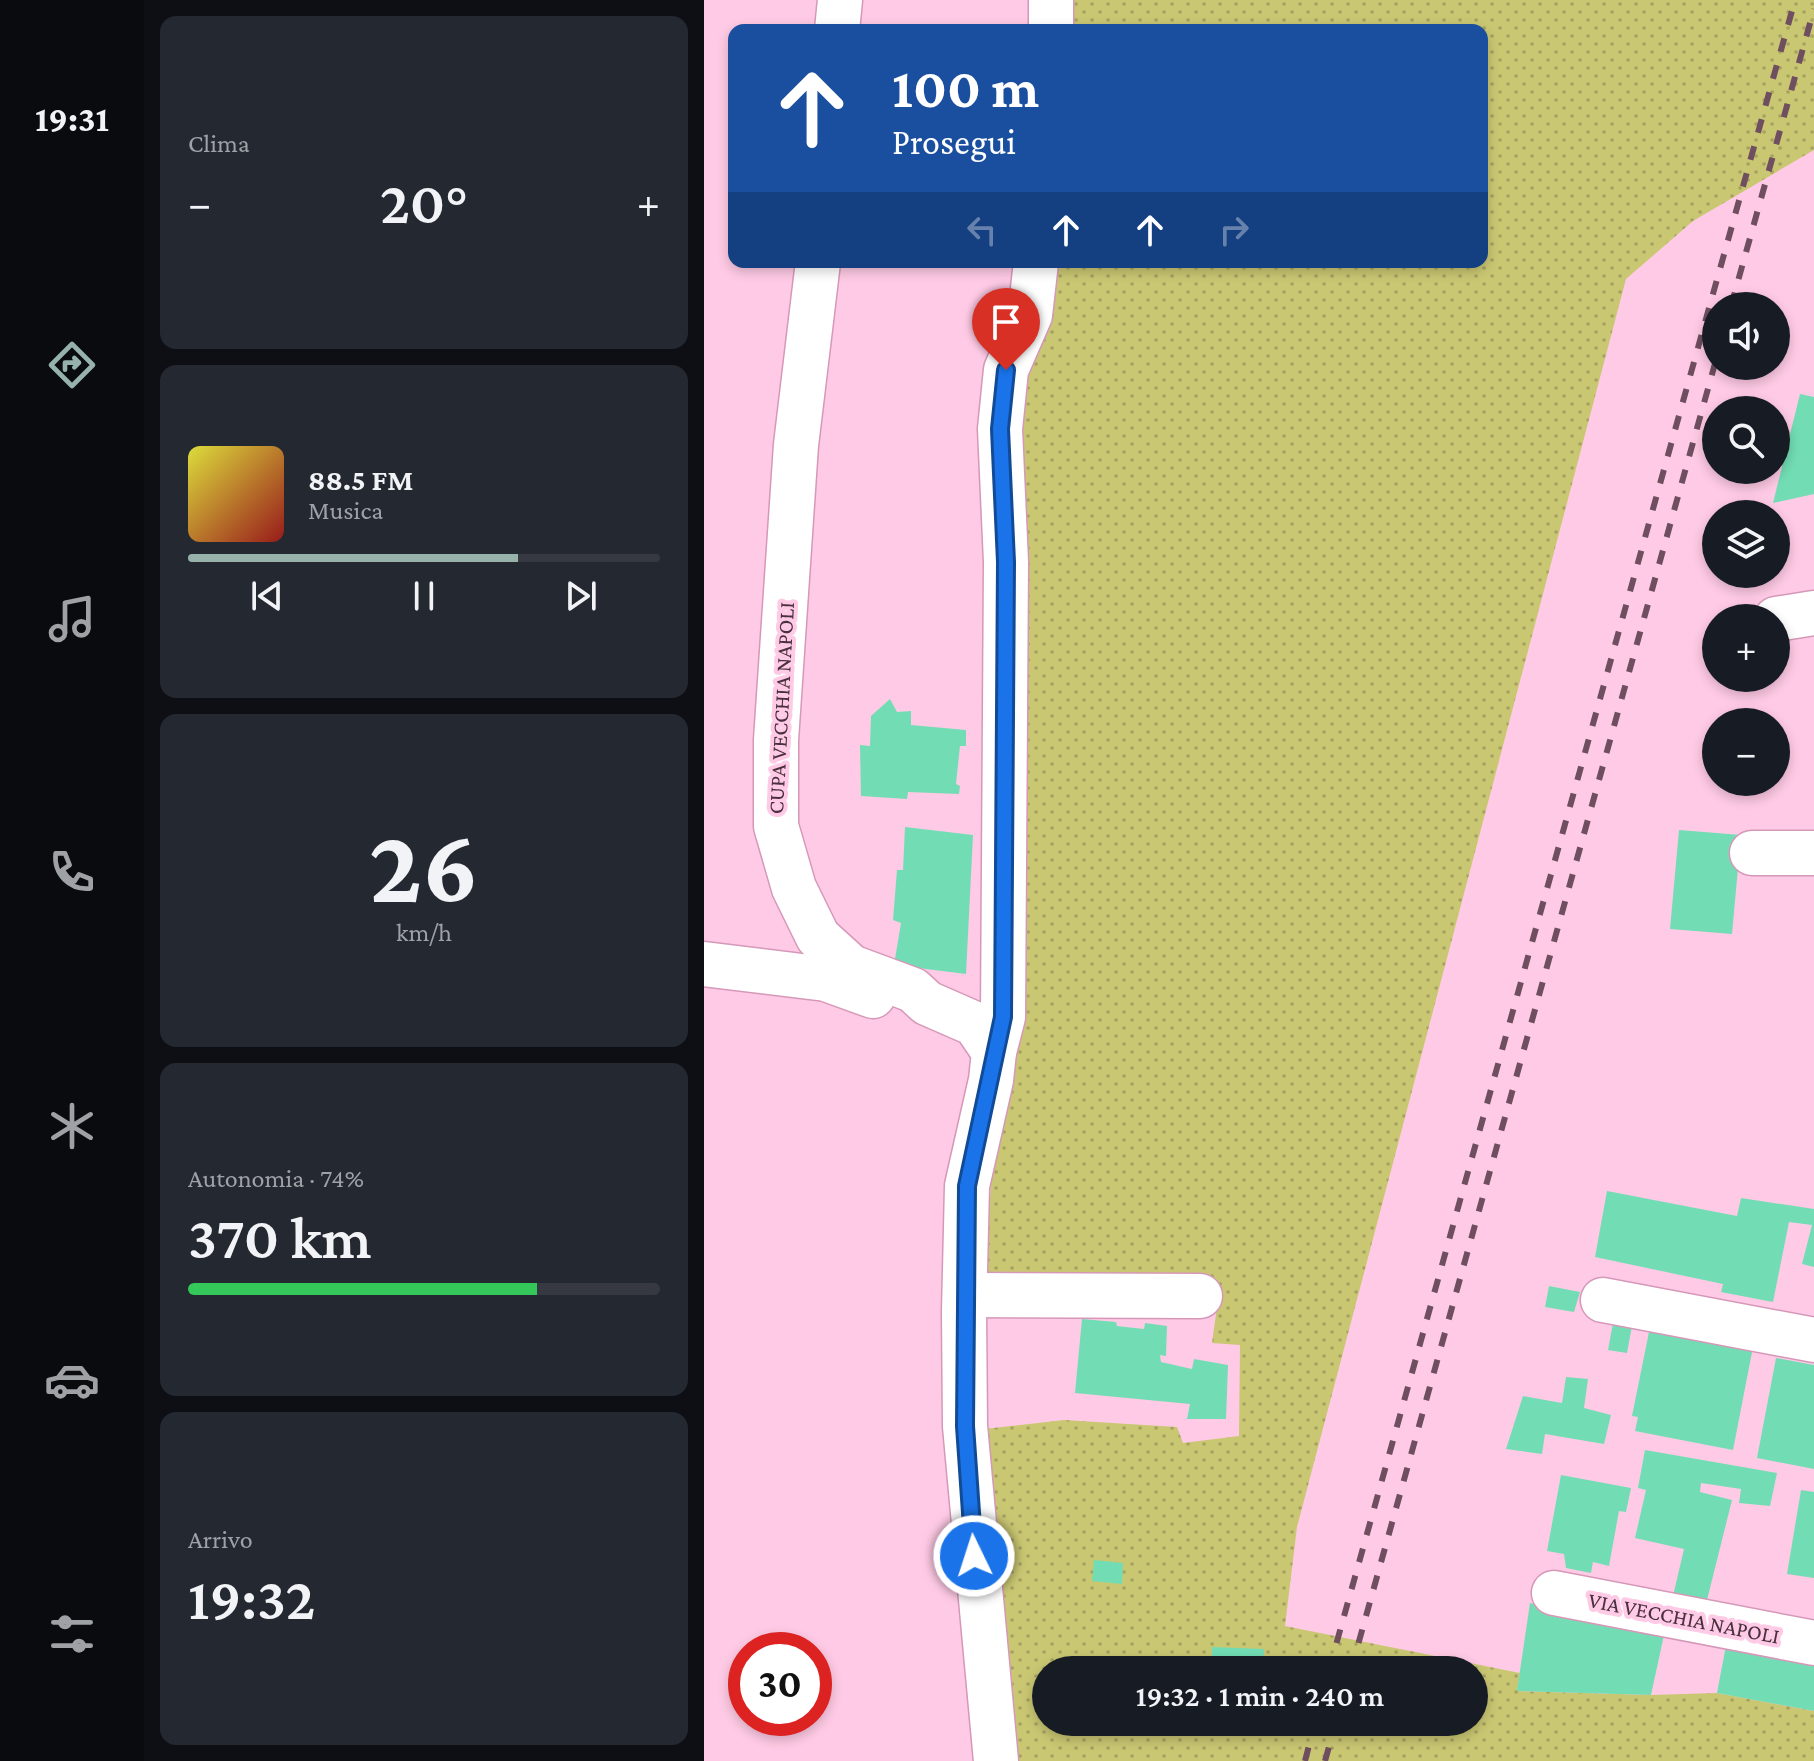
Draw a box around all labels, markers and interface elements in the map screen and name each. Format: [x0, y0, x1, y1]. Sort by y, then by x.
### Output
icon: ahead [760, 56, 864, 160]
text: 100 m [892, 57, 1039, 119]
text: 19:31 [35, 99, 109, 139]
text: Prosegui [892, 122, 1016, 162]
text: Clima [188, 129, 250, 158]
text: 20° [380, 169, 468, 236]
text: − [188, 179, 211, 227]
text: + [637, 179, 660, 227]
icon: left [960, 208, 1004, 252]
icon: ahead [1044, 208, 1088, 252]
icon: ahead [1128, 208, 1172, 252]
icon: right [1212, 208, 1256, 252]
pin [972, 288, 1040, 370]
map controls [1702, 292, 1790, 796]
button: sound [1702, 292, 1790, 380]
icon: arrive [984, 300, 1028, 344]
icon: directions [44, 337, 100, 393]
button: search [1702, 396, 1790, 484]
text: 88.5 FM [308, 463, 413, 496]
text: Musica [308, 496, 383, 525]
button: layers [1702, 500, 1790, 588]
icon: previous [245, 574, 289, 618]
icon: pause [402, 574, 446, 618]
icon: next [559, 574, 603, 618]
icon: music [44, 591, 100, 647]
street label: CUPA VECCHIA NAPOLI [763, 601, 799, 815]
button: + [1702, 604, 1790, 692]
button: − [1702, 708, 1790, 796]
text: 26 [369, 808, 479, 923]
icon: phone [44, 844, 100, 900]
text: km/h [396, 918, 452, 947]
icon: climate [44, 1098, 100, 1154]
text: Autonomia · 74% [188, 1164, 364, 1193]
text: 370 km [188, 1204, 372, 1271]
icon: car [44, 1352, 100, 1408]
position arrow [932, 1514, 1016, 1598]
text: Arrivo [188, 1525, 253, 1554]
text: 19:32 [188, 1565, 315, 1632]
street label: VIA VECCHIA NAPOLI [1586, 1587, 1782, 1649]
icon: filters [44, 1606, 100, 1662]
speed limit sign: 30 [728, 1632, 832, 1736]
text: 19:32 · 1 min · 240 m [1136, 1679, 1384, 1712]

